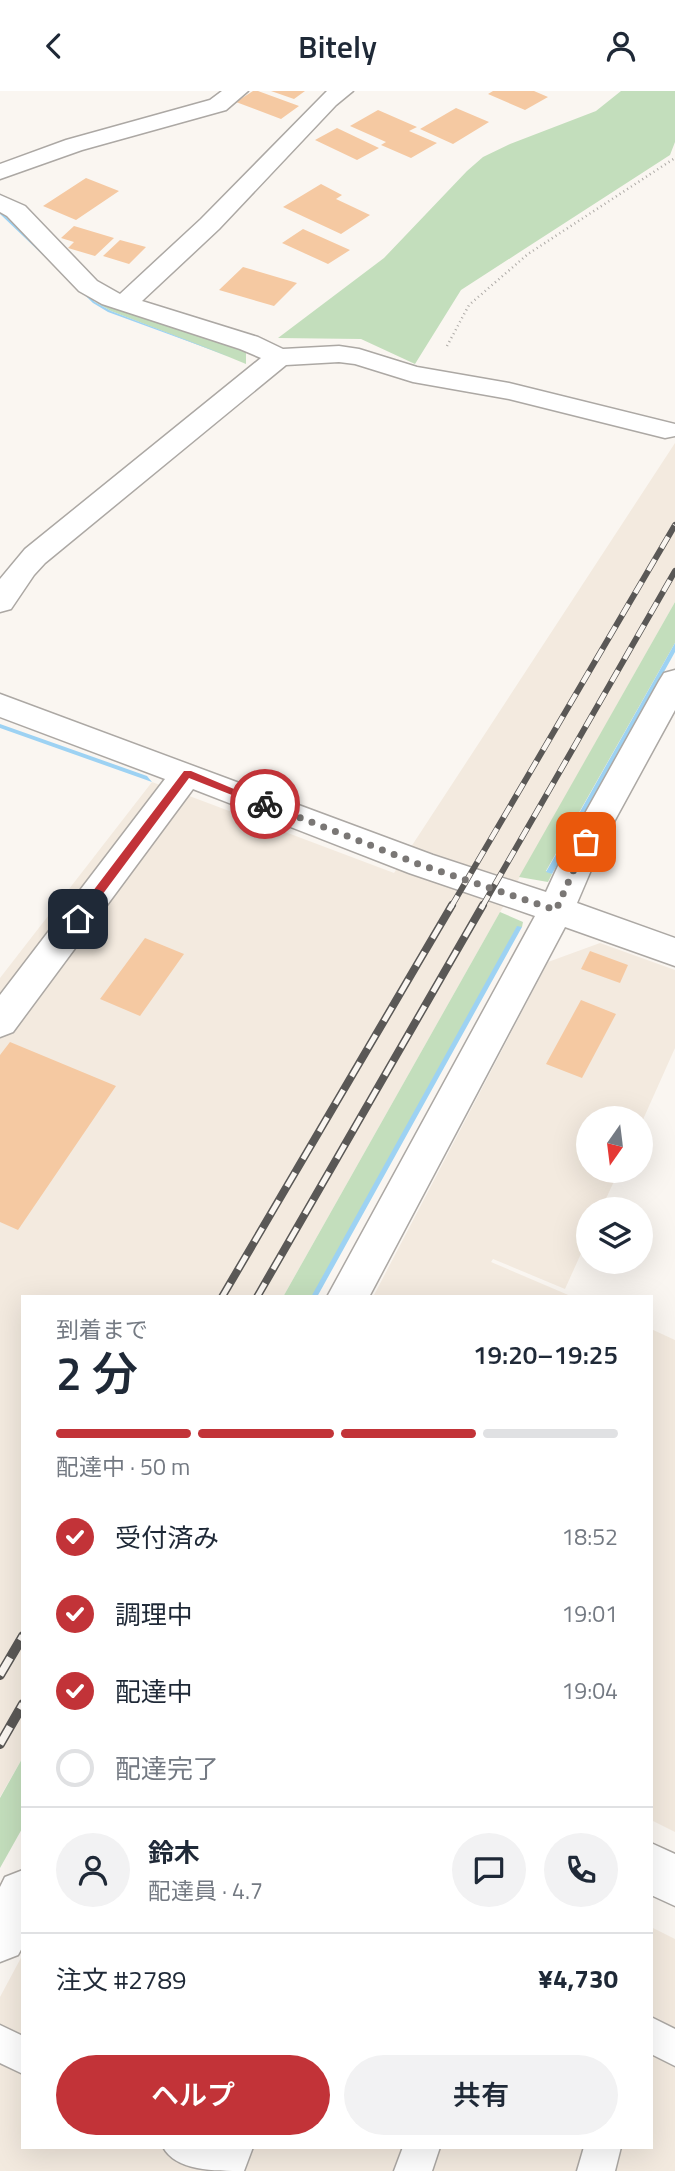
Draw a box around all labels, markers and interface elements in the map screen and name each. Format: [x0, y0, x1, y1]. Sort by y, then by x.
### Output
text: Bitely [298, 22, 377, 70]
icon: back [35, 27, 73, 65]
icon: person [602, 27, 640, 65]
courier [230, 769, 300, 839]
icon: bike [246, 785, 284, 823]
pin [556, 812, 616, 872]
icon: bag [567, 823, 605, 861]
pin [48, 889, 108, 949]
icon: home [59, 900, 97, 938]
north arrow [576, 1106, 653, 1183]
map controls [576, 1106, 653, 1274]
button: layers [576, 1197, 653, 1274]
text: 到着まで [56, 1312, 148, 1347]
text: 19:20–19:25 [473, 1335, 618, 1374]
text: 2 分 [56, 1338, 138, 1408]
text: 配達中 · 50 m [56, 1449, 190, 1484]
icon: check [56, 1518, 94, 1556]
text: 受付済み [115, 1518, 219, 1557]
text: 18:52 [561, 1519, 618, 1554]
icon: check [56, 1595, 94, 1633]
text: 調理中 [115, 1595, 193, 1634]
text: 19:01 [561, 1596, 618, 1631]
icon: check [56, 1672, 94, 1710]
text: 配達中 [115, 1672, 193, 1711]
text: 19:04 [561, 1673, 618, 1708]
text: 配達完了 [115, 1749, 219, 1788]
button: person [56, 1833, 130, 1907]
text: 鈴木 [148, 1833, 200, 1872]
button: chat [452, 1833, 526, 1907]
button: phone [544, 1833, 618, 1907]
text: 配達員 · 4.7 [148, 1873, 263, 1908]
text: ¥4,730 [538, 1959, 618, 1998]
text: 注文 #2789 [56, 1960, 187, 1999]
button: ヘルプ [56, 2055, 330, 2135]
button: 共有 [344, 2055, 618, 2135]

